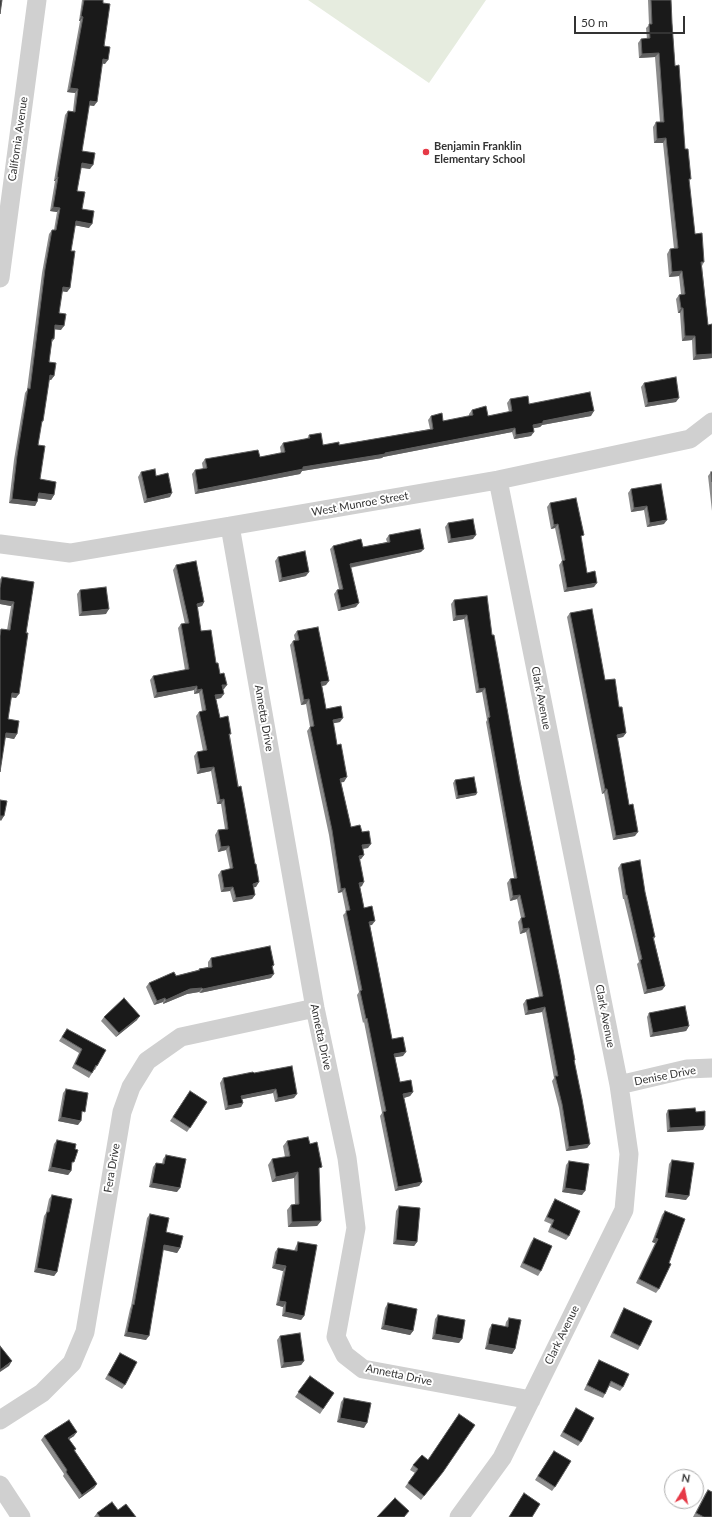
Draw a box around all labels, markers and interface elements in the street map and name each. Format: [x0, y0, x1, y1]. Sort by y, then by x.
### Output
scale bar [576, 8, 687, 34]
text: 50 m [581, 15, 608, 30]
street label: California Avenue [6, 96, 30, 182]
place label: Benjamin Franklin Elementary School [434, 139, 525, 165]
marker: Benjamin Franklin Elementary School [421, 147, 431, 157]
street label: West Munroe Street [311, 489, 409, 519]
street label: Clark Avenue [528, 665, 554, 731]
street label: Annetta Drive [252, 684, 276, 752]
street label: Clark Avenue [592, 983, 618, 1049]
street label: Annetta Drive [308, 1003, 334, 1071]
street label: Denise Drive [633, 1064, 697, 1088]
street label: Fera Drive [101, 1142, 123, 1194]
street label: Clark Avenue [542, 1303, 582, 1367]
street label: Annetta Drive [365, 1362, 433, 1388]
north arrow [664, 1469, 704, 1509]
text: N [681, 1471, 691, 1485]

